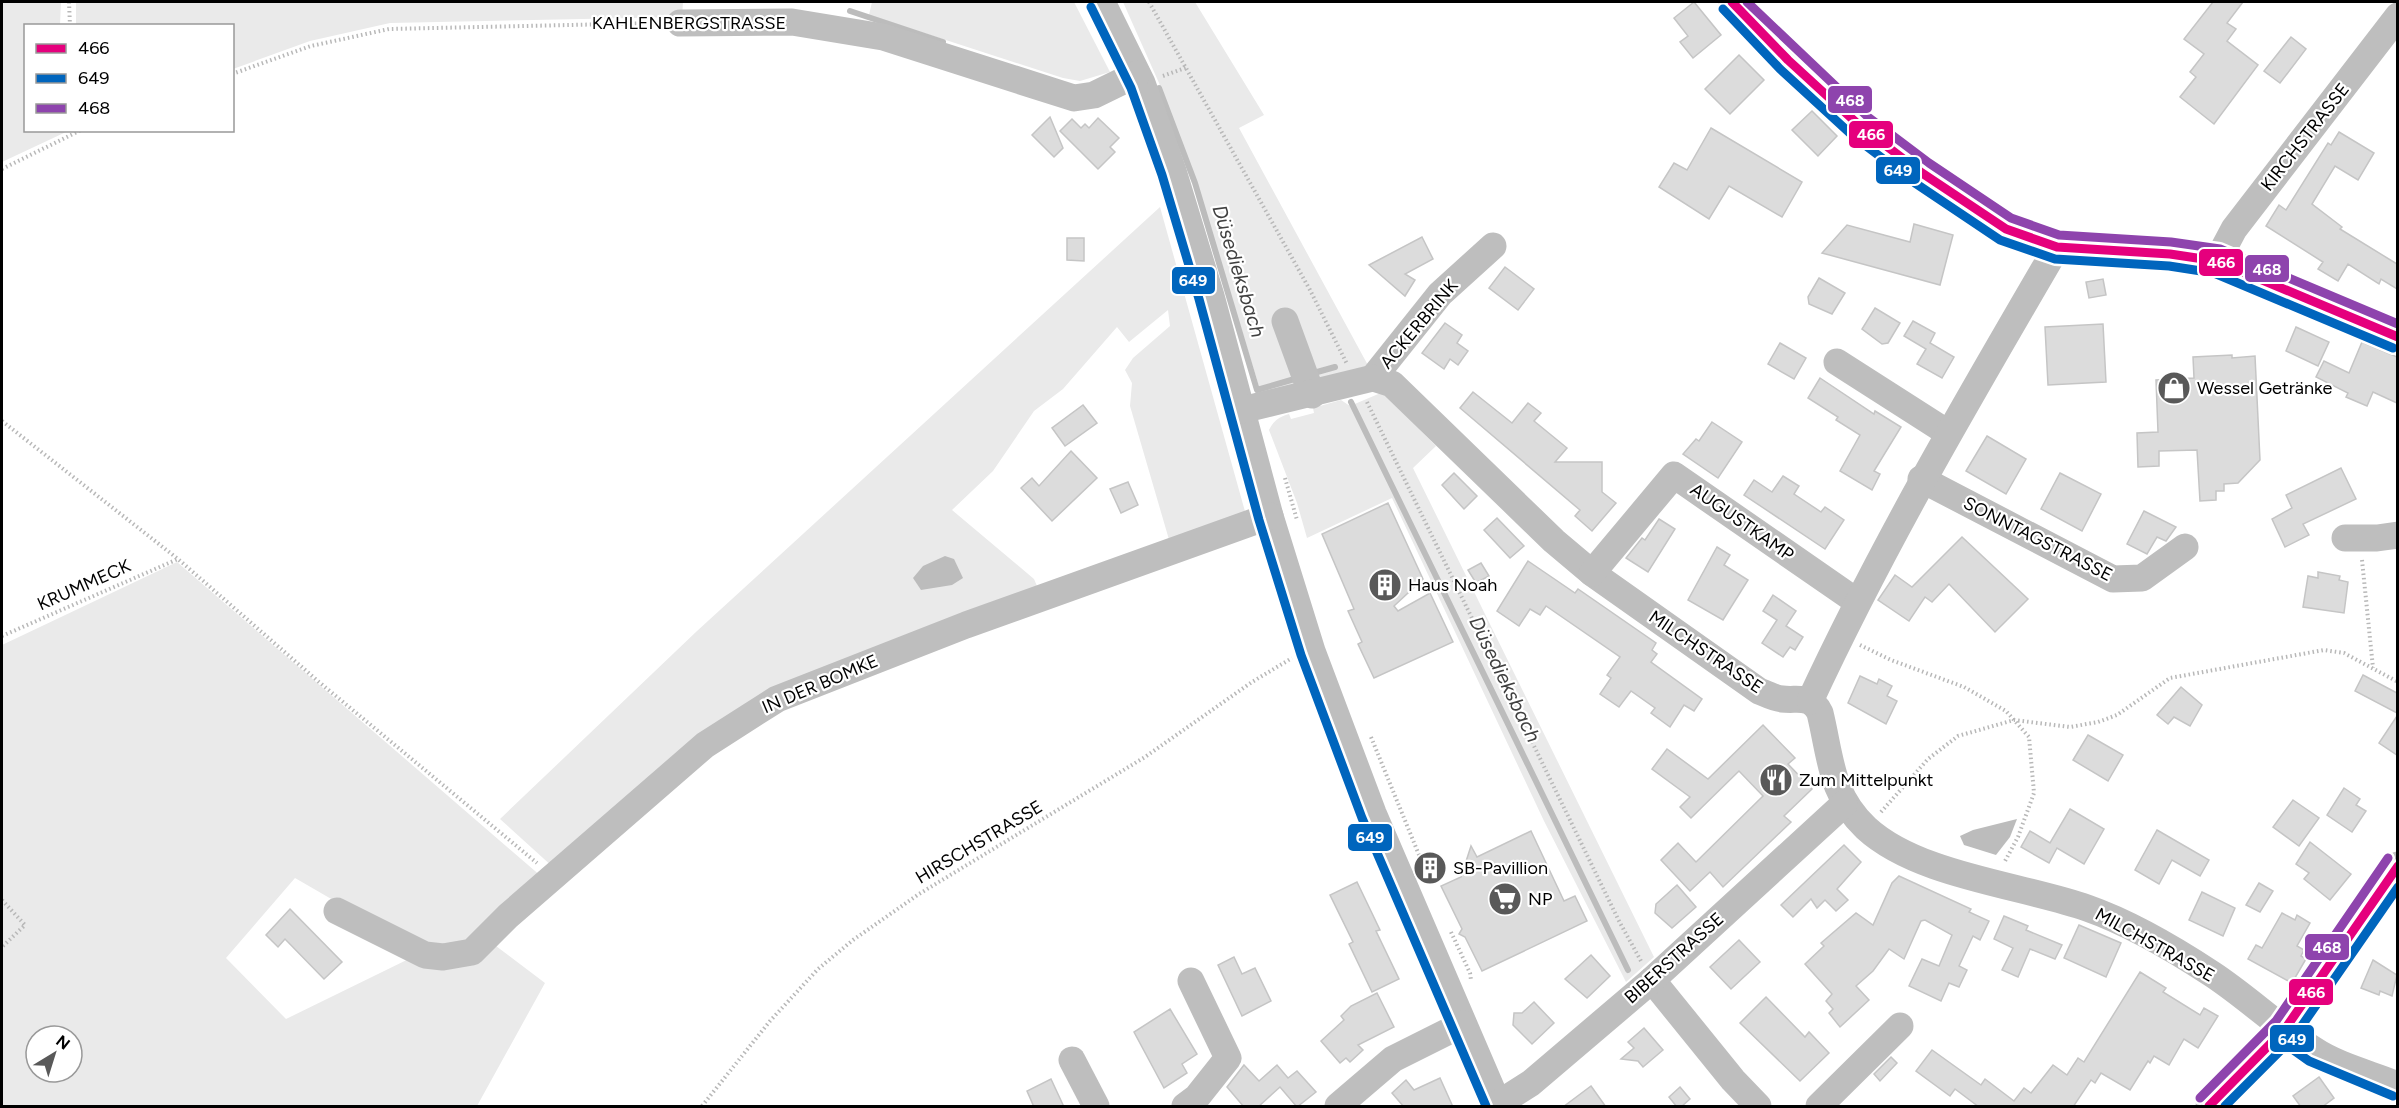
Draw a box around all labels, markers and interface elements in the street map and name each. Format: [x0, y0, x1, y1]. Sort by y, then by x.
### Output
street label: KAHLENBERGSTRASSE [592, 12, 786, 34]
legend [24, 24, 234, 132]
text: 466 [78, 37, 110, 59]
text: 649 [78, 67, 110, 89]
street label: KIRCHSTRASSE [2256, 79, 2354, 195]
line badge: 468 [1827, 85, 1873, 114]
text: 468 [1835, 91, 1865, 110]
text: 468 [78, 97, 110, 119]
line badge: 466 [1848, 120, 1894, 149]
text: 466 [1857, 125, 1885, 144]
line badge: 649 [1875, 156, 1921, 185]
text: 649 [1884, 161, 1912, 180]
water label: Düsedieksbach [1207, 202, 1271, 340]
line badge: 466 [2198, 248, 2244, 277]
text: 466 [2207, 253, 2235, 272]
line badge: 468 [2244, 254, 2290, 283]
text: 468 [2252, 260, 2282, 279]
line badge: 649 [1171, 266, 1216, 295]
text: 649 [1179, 271, 1207, 290]
street label: ACKERBRINK [1375, 275, 1463, 373]
shop icon: Wessel Getränke [2156, 370, 2192, 406]
place label: Wessel Getränke [2197, 377, 2333, 399]
street label: AUGUSTKAMP [1686, 478, 1798, 566]
street label: SONNTAGSTRASSE [1960, 492, 2116, 586]
street label: KRUMMECK [34, 555, 134, 615]
building icon: Haus Noah [1367, 567, 1403, 603]
place label: Haus Noah [1408, 574, 1497, 596]
street label: MILCHSTRASSE [1645, 606, 1767, 698]
water label: Düsedieksbach [1464, 612, 1546, 746]
street label: IN DER BOMKE [759, 650, 881, 718]
restaurant icon: Zum Mittelpunkt [1758, 762, 1794, 798]
place label: Zum Mittelpunkt [1799, 769, 1934, 791]
street label: HIRSCHSTRASSE [911, 795, 1047, 889]
line badge: 649 [1347, 823, 1393, 852]
text: 649 [1356, 828, 1384, 847]
building icon: SB-Pavillion [1412, 850, 1448, 886]
place label: SB-Pavillion [1453, 857, 1548, 879]
supermarket icon: NP [1487, 881, 1523, 917]
place label: NP [1528, 888, 1552, 910]
street label: MILCHSTRASSE [2091, 903, 2219, 987]
street label: BIBERSTRASSE [1620, 908, 1728, 1008]
line badge: 468 [2304, 933, 2350, 961]
text: 468 [2312, 938, 2342, 957]
line badge: 466 [2288, 978, 2334, 1006]
text: 466 [2297, 983, 2325, 1002]
north arrow [24, 1024, 84, 1084]
line badge: 649 [2269, 1024, 2315, 1053]
text: 649 [2278, 1030, 2306, 1049]
text: N [52, 1031, 74, 1054]

